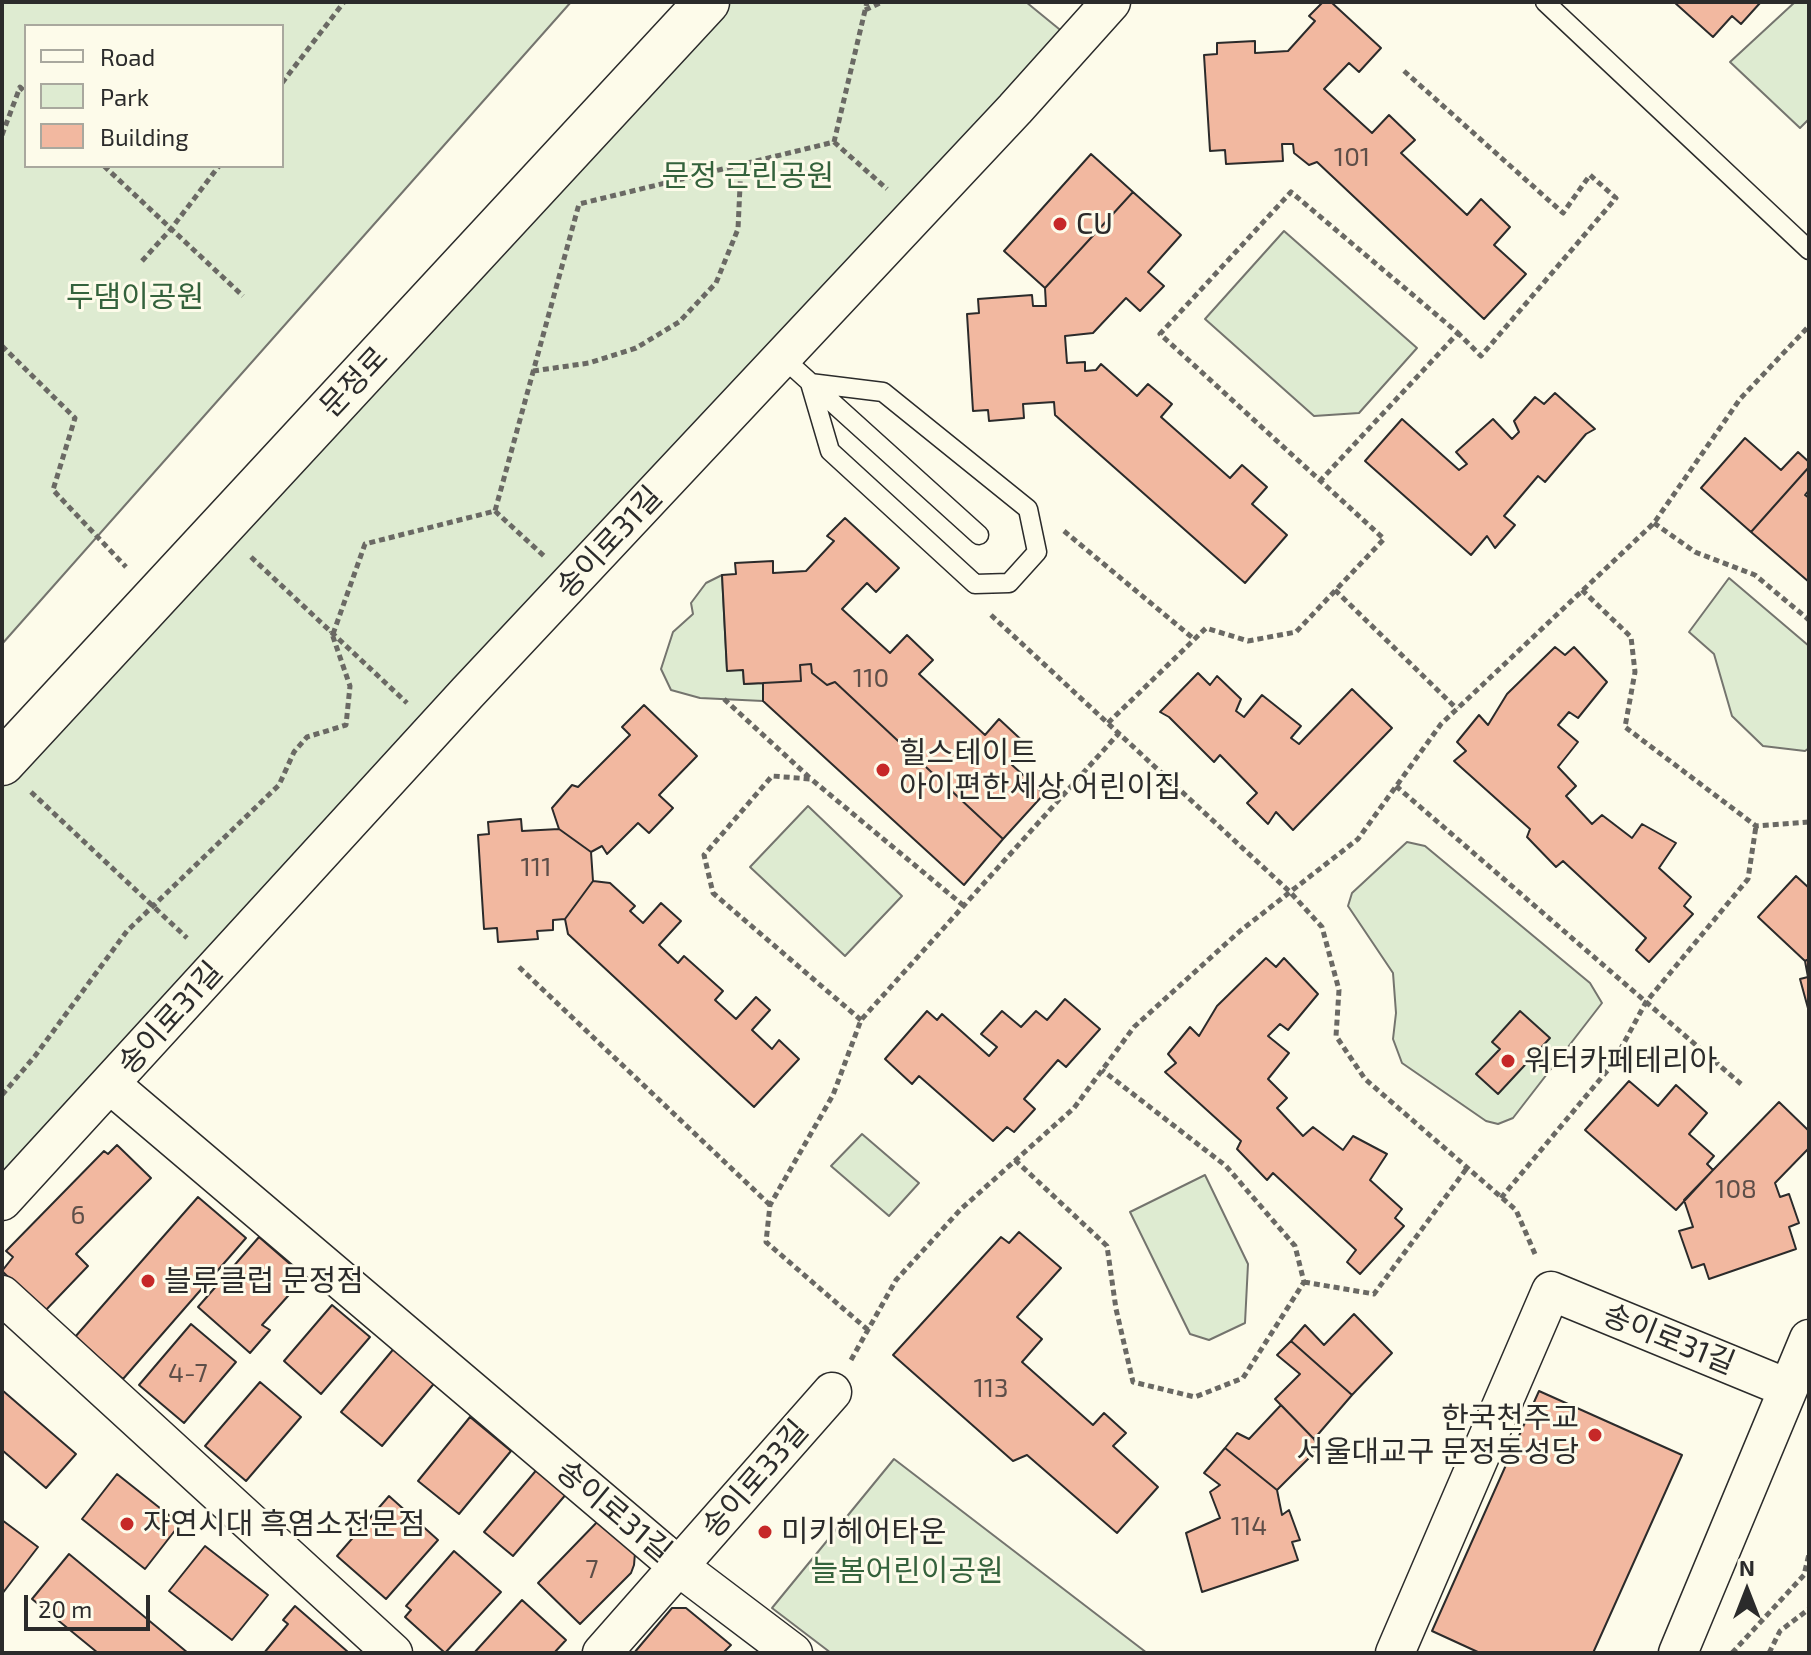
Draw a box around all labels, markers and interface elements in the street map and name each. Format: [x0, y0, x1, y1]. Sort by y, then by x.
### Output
legend [24, 24, 284, 168]
text: Road [100, 42, 155, 71]
text: Park [100, 82, 149, 111]
text: Building [100, 122, 189, 151]
house number: 101 [1334, 141, 1370, 173]
park label: 문정 근린공원 [662, 158, 834, 194]
place label: CU [1076, 206, 1113, 242]
marker: CU [1051, 215, 1069, 233]
park label: 두댐이공원 [66, 279, 204, 315]
street label: 문정로 [313, 339, 395, 425]
street label: 송이로31길 [548, 479, 670, 605]
house number: 110 [853, 662, 889, 694]
place label: 힐스테이트 아이편한세상 어린이집 [899, 735, 1182, 806]
marker: 힐스테이트 아이편한세상 어린이집 [874, 761, 892, 779]
house number: 111 [520, 851, 552, 883]
street label: 송이로31길 [110, 954, 230, 1082]
place label: 워터카페테리아 [1524, 1043, 1717, 1079]
marker: 워터카페테리아 [1499, 1052, 1517, 1070]
house number: 108 [1715, 1173, 1757, 1205]
house number: 6 [71, 1199, 85, 1231]
place label: 블루클럽 문정점 [164, 1263, 364, 1299]
marker: 블루클럽 문정점 [139, 1272, 157, 1290]
street label: 송이로31길 [1598, 1296, 1740, 1382]
house number: 4-7 [168, 1357, 208, 1389]
house number: 113 [973, 1372, 1009, 1404]
place label: 한국천주교 서울대교구 문정동성당 [1296, 1400, 1579, 1470]
street label: 송이로33길 [694, 1413, 816, 1545]
marker: 한국천주교 서울대교구 문정동성당 [1586, 1426, 1604, 1444]
street label: 송이로31길 [549, 1453, 679, 1569]
place label: 자연시대 흑염소전문점 [143, 1506, 426, 1542]
house number: 114 [1231, 1510, 1267, 1542]
place label: 미키헤어타운 [781, 1514, 947, 1550]
marker: 자연시대 흑염소전문점 [118, 1515, 136, 1533]
marker: 미키헤어타운 [756, 1523, 774, 1541]
north arrow [1707, 1551, 1787, 1631]
house number: 7 [585, 1553, 599, 1585]
park label: 늘봄어린이공원 [810, 1553, 1004, 1589]
text: N [1739, 1554, 1755, 1580]
scale bar [28, 1579, 154, 1629]
text: 20 m [38, 1594, 92, 1623]

